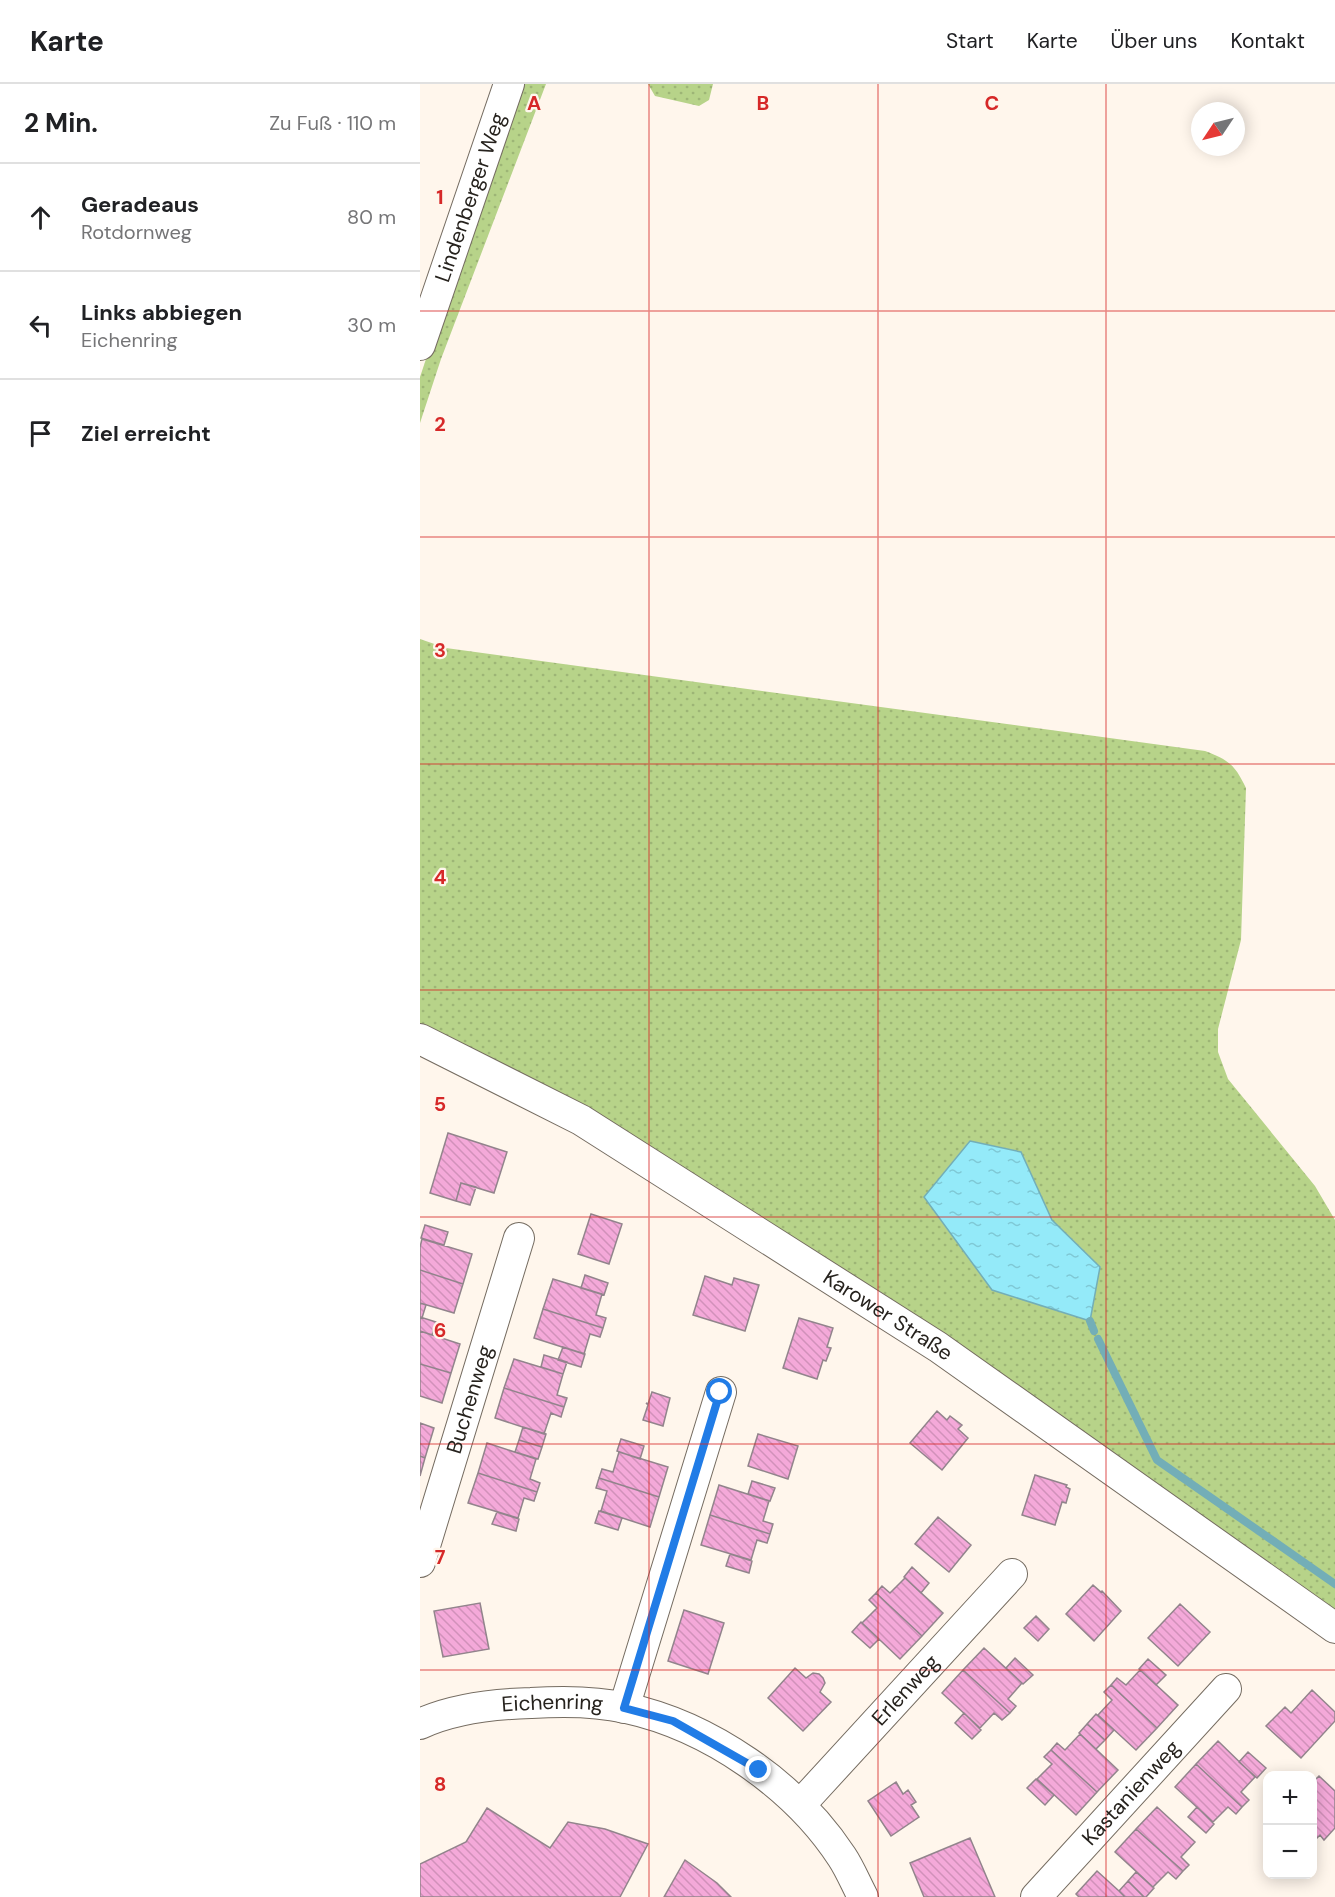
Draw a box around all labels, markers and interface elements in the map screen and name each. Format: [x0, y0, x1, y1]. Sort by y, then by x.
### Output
text: Karte [30, 23, 104, 60]
text: Start [946, 27, 994, 55]
text: Karte [1027, 27, 1078, 55]
text: Über uns [1111, 27, 1197, 55]
text: Kontakt [1230, 27, 1305, 55]
text: A [527, 90, 541, 116]
text: B [757, 90, 769, 116]
text: C [985, 90, 999, 116]
north arrow [1191, 102, 1245, 156]
text: 2 Min. [24, 106, 98, 140]
street label: Lindenberger Weg [428, 109, 512, 286]
text: Zu Fuß · 110 m [269, 110, 396, 136]
text: 1 [436, 184, 444, 210]
text: Geradeaus [81, 190, 199, 219]
icon: ahead [24, 201, 57, 234]
text: 80 m [347, 204, 396, 230]
text: Rotdornweg [81, 219, 192, 245]
text: Links abbiegen [81, 298, 242, 327]
icon: left [24, 309, 57, 342]
text: 30 m [347, 312, 396, 338]
text: Eichenring [81, 327, 178, 353]
text: 2 [434, 411, 446, 437]
icon: arrive [24, 417, 57, 450]
text: Ziel erreicht [81, 419, 211, 448]
text: 3 [434, 637, 446, 663]
text: 4 [434, 864, 447, 890]
text: 5 [434, 1091, 446, 1117]
street label: Karower Straße [818, 1263, 958, 1367]
text: 6 [434, 1317, 446, 1343]
street label: Buchenweg [440, 1341, 500, 1457]
route start [706, 1378, 732, 1404]
text: 7 [435, 1544, 446, 1570]
street label: Erlenweg [866, 1648, 946, 1732]
street label: Eichenring [501, 1688, 605, 1718]
street label: Kastanienweg [1076, 1734, 1187, 1852]
route end [745, 1756, 771, 1782]
text: 8 [434, 1771, 446, 1797]
map controls [1263, 1771, 1317, 1879]
button: + [1263, 1771, 1317, 1825]
button: − [1263, 1825, 1317, 1879]

